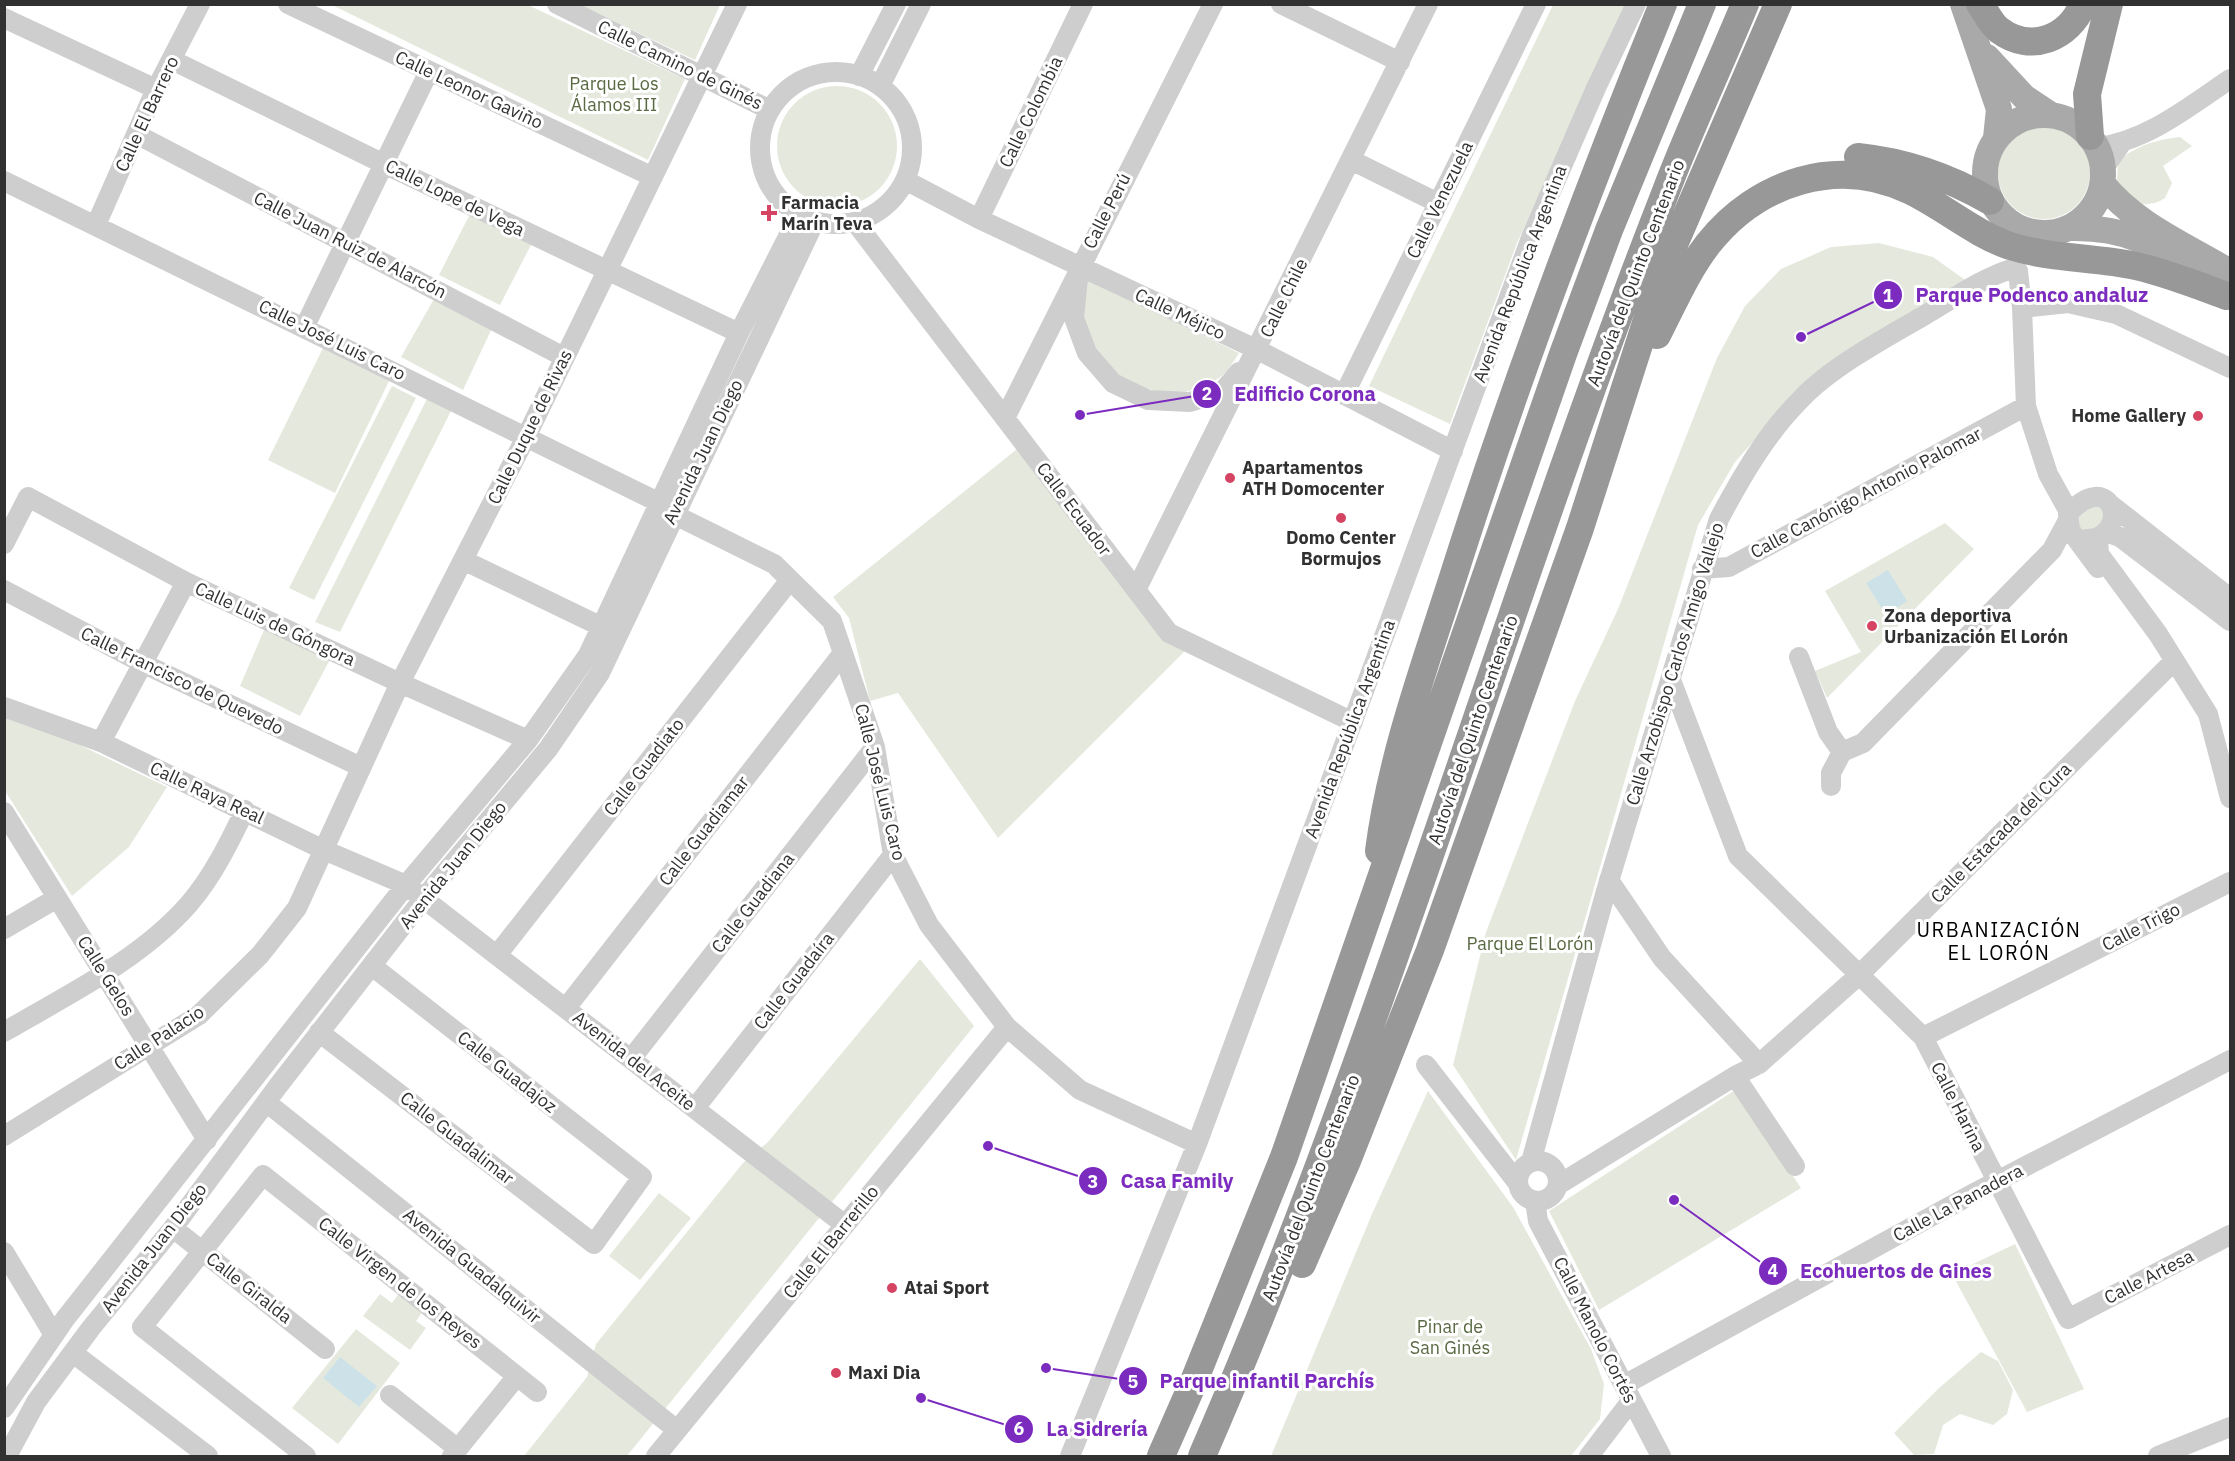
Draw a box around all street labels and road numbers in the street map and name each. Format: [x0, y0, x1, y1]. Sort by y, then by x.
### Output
street label: Calle Camino de Ginés [594, 15, 766, 114]
street label: Calle Leonor Gaviño [392, 45, 547, 134]
street label: Calle El Barrero [110, 52, 183, 175]
street label: Calle Colombia [994, 52, 1068, 171]
street label: Calle Venezuela [1401, 137, 1478, 262]
street label: Calle Lope de Vega [382, 154, 529, 241]
street label: Autovía del Quinto Centenario [1582, 156, 1690, 390]
street label: Avenida República Argentina [1467, 161, 1572, 386]
street label: Calle Perú [1078, 169, 1135, 252]
street label: Calle Juan Ruiz de Alarcón [250, 186, 450, 303]
street label: Calle Chile [1255, 254, 1313, 341]
street label: Calle Méjico [1131, 283, 1229, 344]
street label: Calle José Luis Caro [255, 294, 410, 385]
street label: Calle Duque de Rivas [482, 346, 577, 508]
street label: Avenida Juan Diego [658, 376, 748, 528]
street label: Calle Canónigo Antonio Palomar [1746, 422, 1986, 563]
street label: Calle Ecuador [1032, 457, 1117, 560]
street label: Calle Arzobispo Carlos Amigo Vallejo [1620, 520, 1729, 808]
street label: Calle Luis de Góngora [191, 576, 359, 671]
street label: Autovía del Quinto Centenario [1422, 612, 1523, 848]
street label: Avenida República Argentina [1299, 616, 1400, 841]
street label: Calle Francisco de Quevedo [77, 621, 287, 740]
street label: Calle José Luis Caro [850, 701, 911, 863]
street label: Calle Guadiato [598, 713, 689, 820]
street label: Calle Raya Real [146, 756, 268, 829]
street label: Calle Estacada del Cura [1925, 757, 2076, 908]
street label: Calle Guadiamar [653, 771, 754, 890]
street label: Avenida Juan Diego [394, 796, 511, 933]
street label: Calle Guadiana [706, 847, 799, 958]
street label: Calle Trigo [2098, 897, 2184, 956]
street label: Calle Guadaíra [748, 927, 839, 1034]
street label: Calle Gelos [73, 931, 140, 1020]
street label: Calle Palacio [109, 1000, 208, 1075]
street label: Avenida del Aceite [568, 1006, 700, 1116]
street label: Calle Guadajoz [453, 1026, 562, 1118]
street label: Calle Harina [1926, 1058, 1991, 1156]
street label: Autovía del Quinto Centenario [1257, 1071, 1365, 1305]
street label: Calle Guadalimar [396, 1086, 519, 1189]
street label: Calle La Panadera [1889, 1158, 2027, 1247]
street label: Avenida Juan Diego [96, 1178, 211, 1317]
street label: Calle El Barrerillo [778, 1180, 883, 1303]
street label: Avenida Guadalquivir [399, 1203, 546, 1329]
street label: Calle Virgen de los Reyes [314, 1212, 487, 1354]
street label: Calle Artesa [2100, 1244, 2198, 1309]
street label: Calle Giralda [202, 1247, 297, 1329]
street label: Calle Manolo Cortés [1549, 1253, 1642, 1407]

